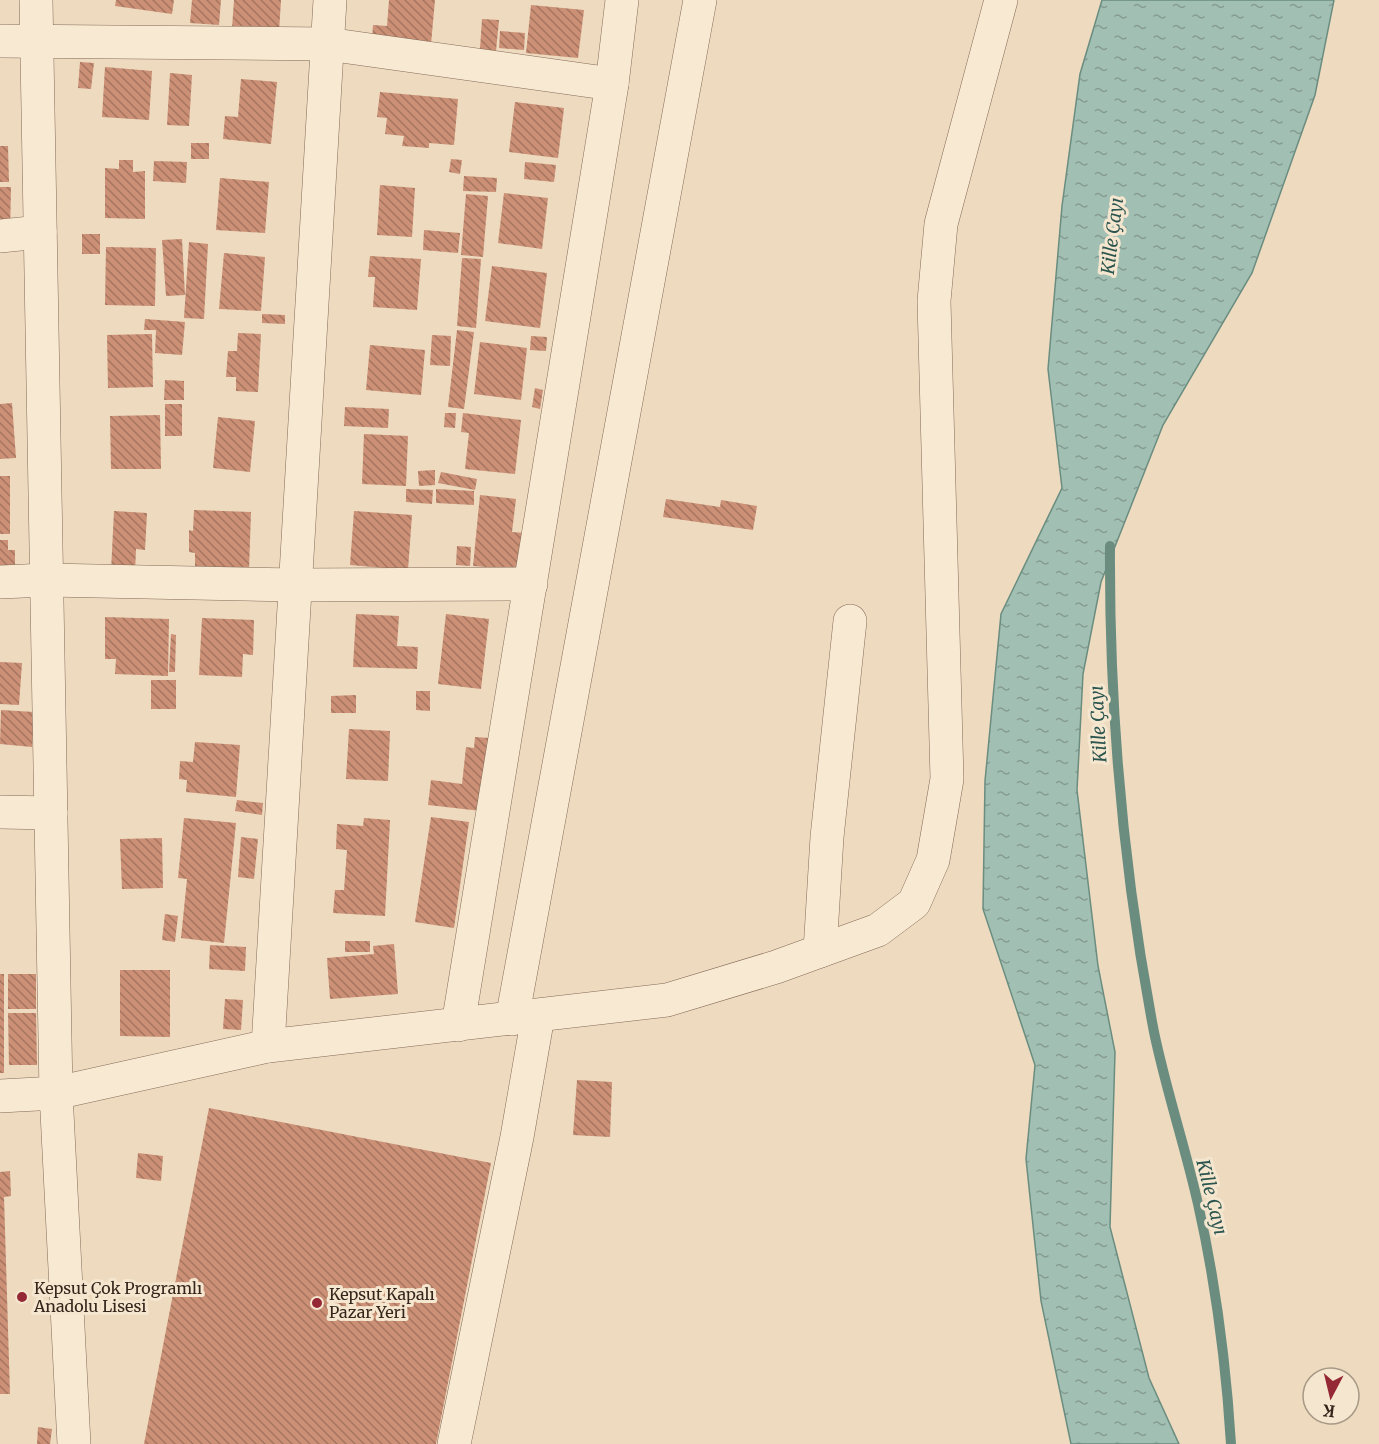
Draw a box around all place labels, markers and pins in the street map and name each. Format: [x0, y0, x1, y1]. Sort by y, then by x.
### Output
place label: Kepsut Çok Programlı Anadolu Lisesi [33, 1278, 202, 1316]
place label: Kepsut Kapalı Pazar Yeri [329, 1284, 435, 1322]
marker: Kepsut Çok Programlı Anadolu Lisesi [15, 1290, 29, 1304]
marker: Kepsut Kapalı Pazar Yeri [310, 1296, 324, 1310]

